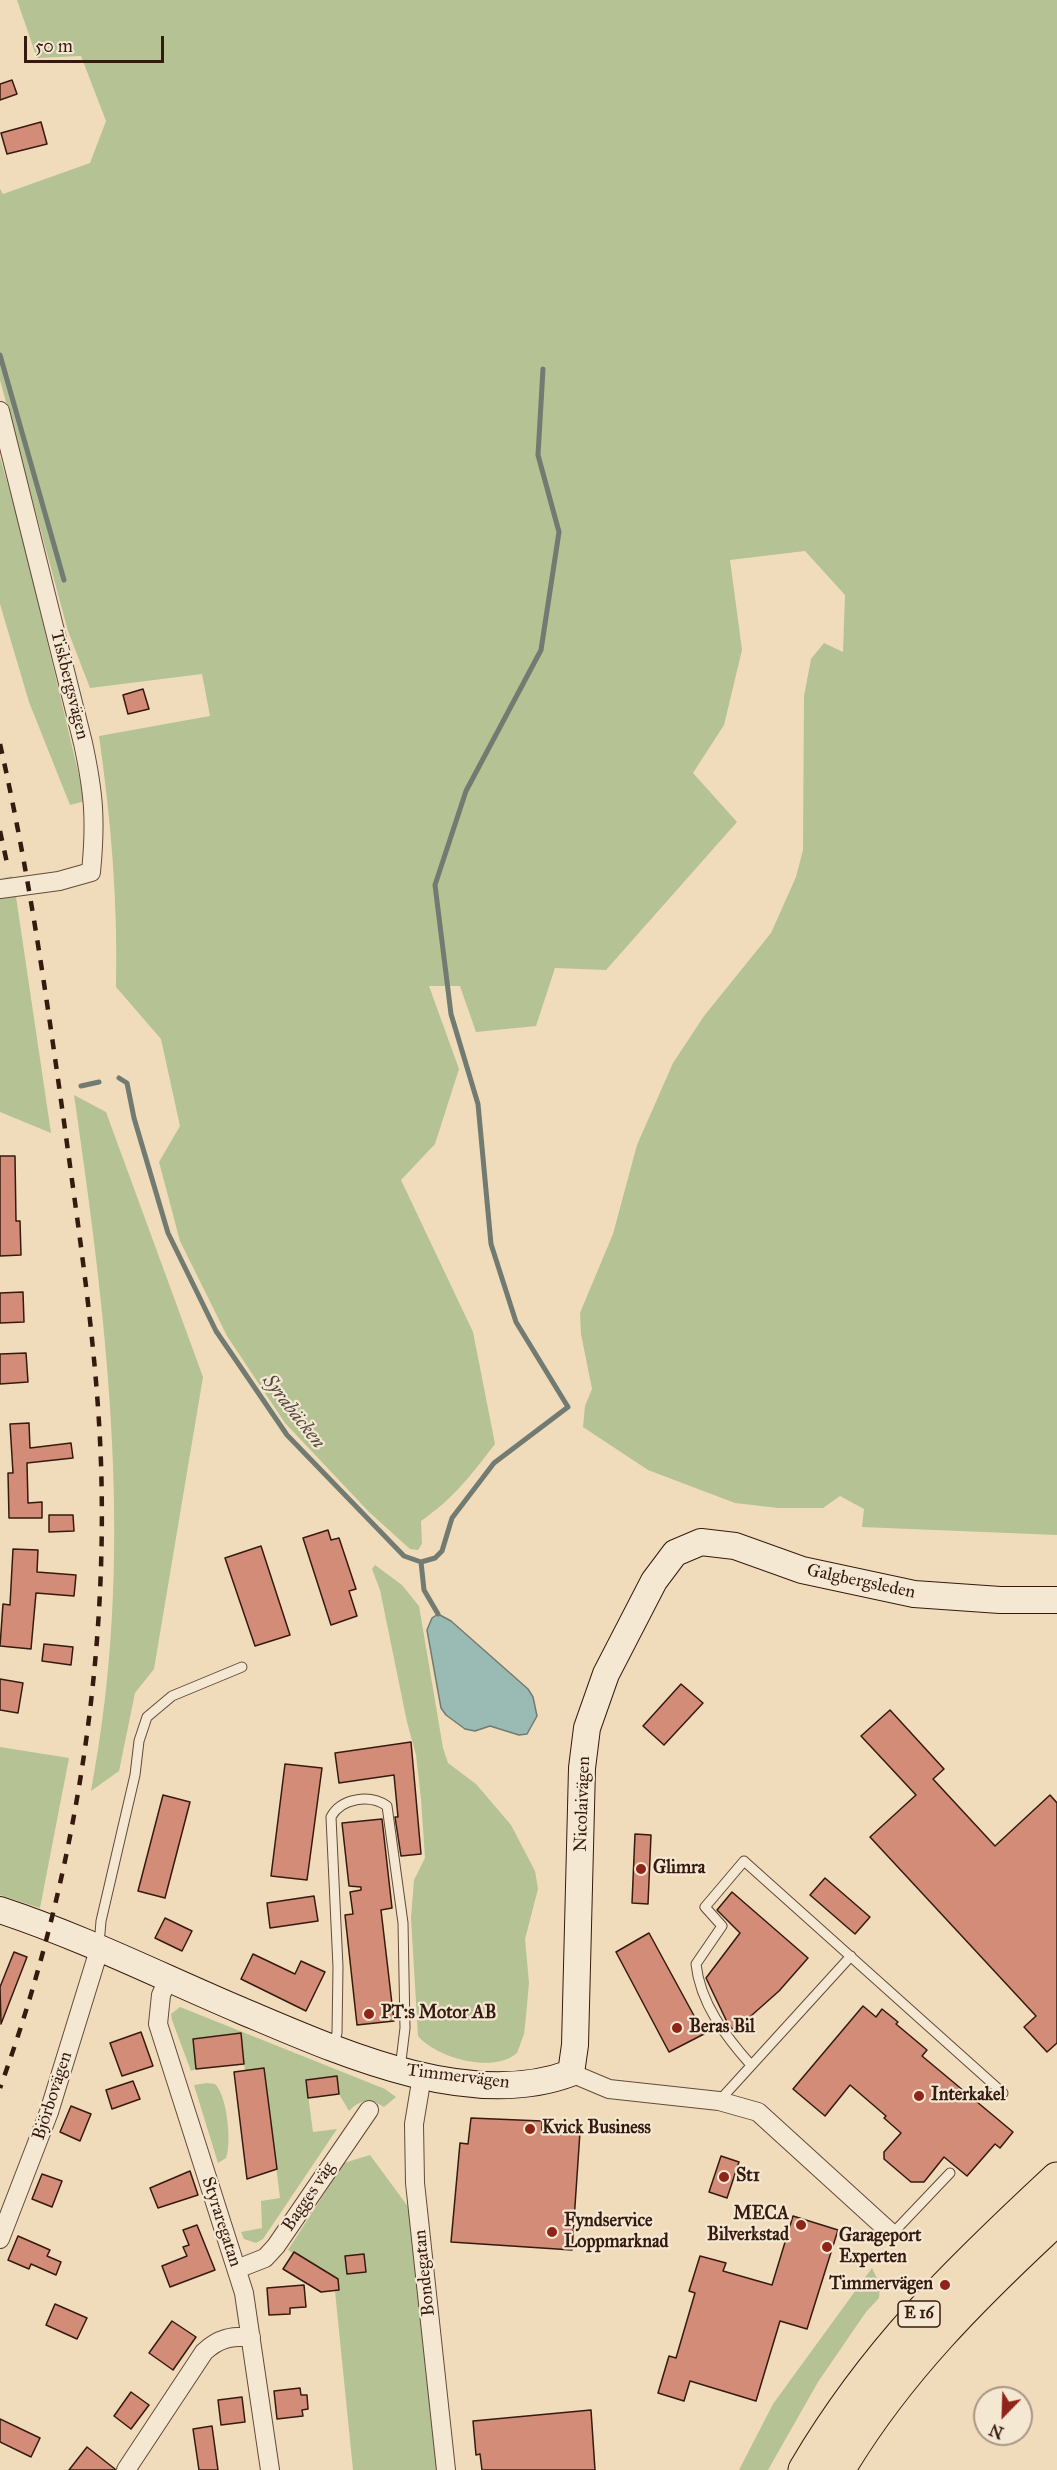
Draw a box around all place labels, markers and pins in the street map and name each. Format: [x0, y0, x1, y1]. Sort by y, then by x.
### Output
place label: Glimra [653, 1858, 705, 1880]
marker: Glimra [634, 1862, 648, 1876]
place label: PT:s Motor AB [381, 2003, 496, 2025]
marker: PT:s Motor AB [362, 2007, 376, 2021]
place label: Beras Bil [689, 2017, 755, 2039]
marker: Beras Bil [670, 2021, 684, 2035]
place label: Interkakel [931, 2085, 1005, 2107]
marker: Interkakel [912, 2089, 926, 2103]
place label: Kvick Business [542, 2118, 651, 2140]
marker: Kvick Business [523, 2122, 537, 2136]
place label: St1 [736, 2166, 760, 2188]
marker: St1 [717, 2170, 731, 2184]
place label: MECA Bilverkstad [707, 2204, 789, 2246]
place label: Fyndservice Loppmarknad [564, 2211, 669, 2254]
marker: MECA Bilverkstad [794, 2218, 808, 2232]
marker: Fyndservice Loppmarknad [545, 2225, 559, 2239]
place label: Garageport Experten [839, 2226, 921, 2268]
marker: Garageport Experten [820, 2240, 834, 2254]
place label: Timmervägen [829, 2274, 933, 2296]
marker: Timmervägen [938, 2278, 952, 2292]

